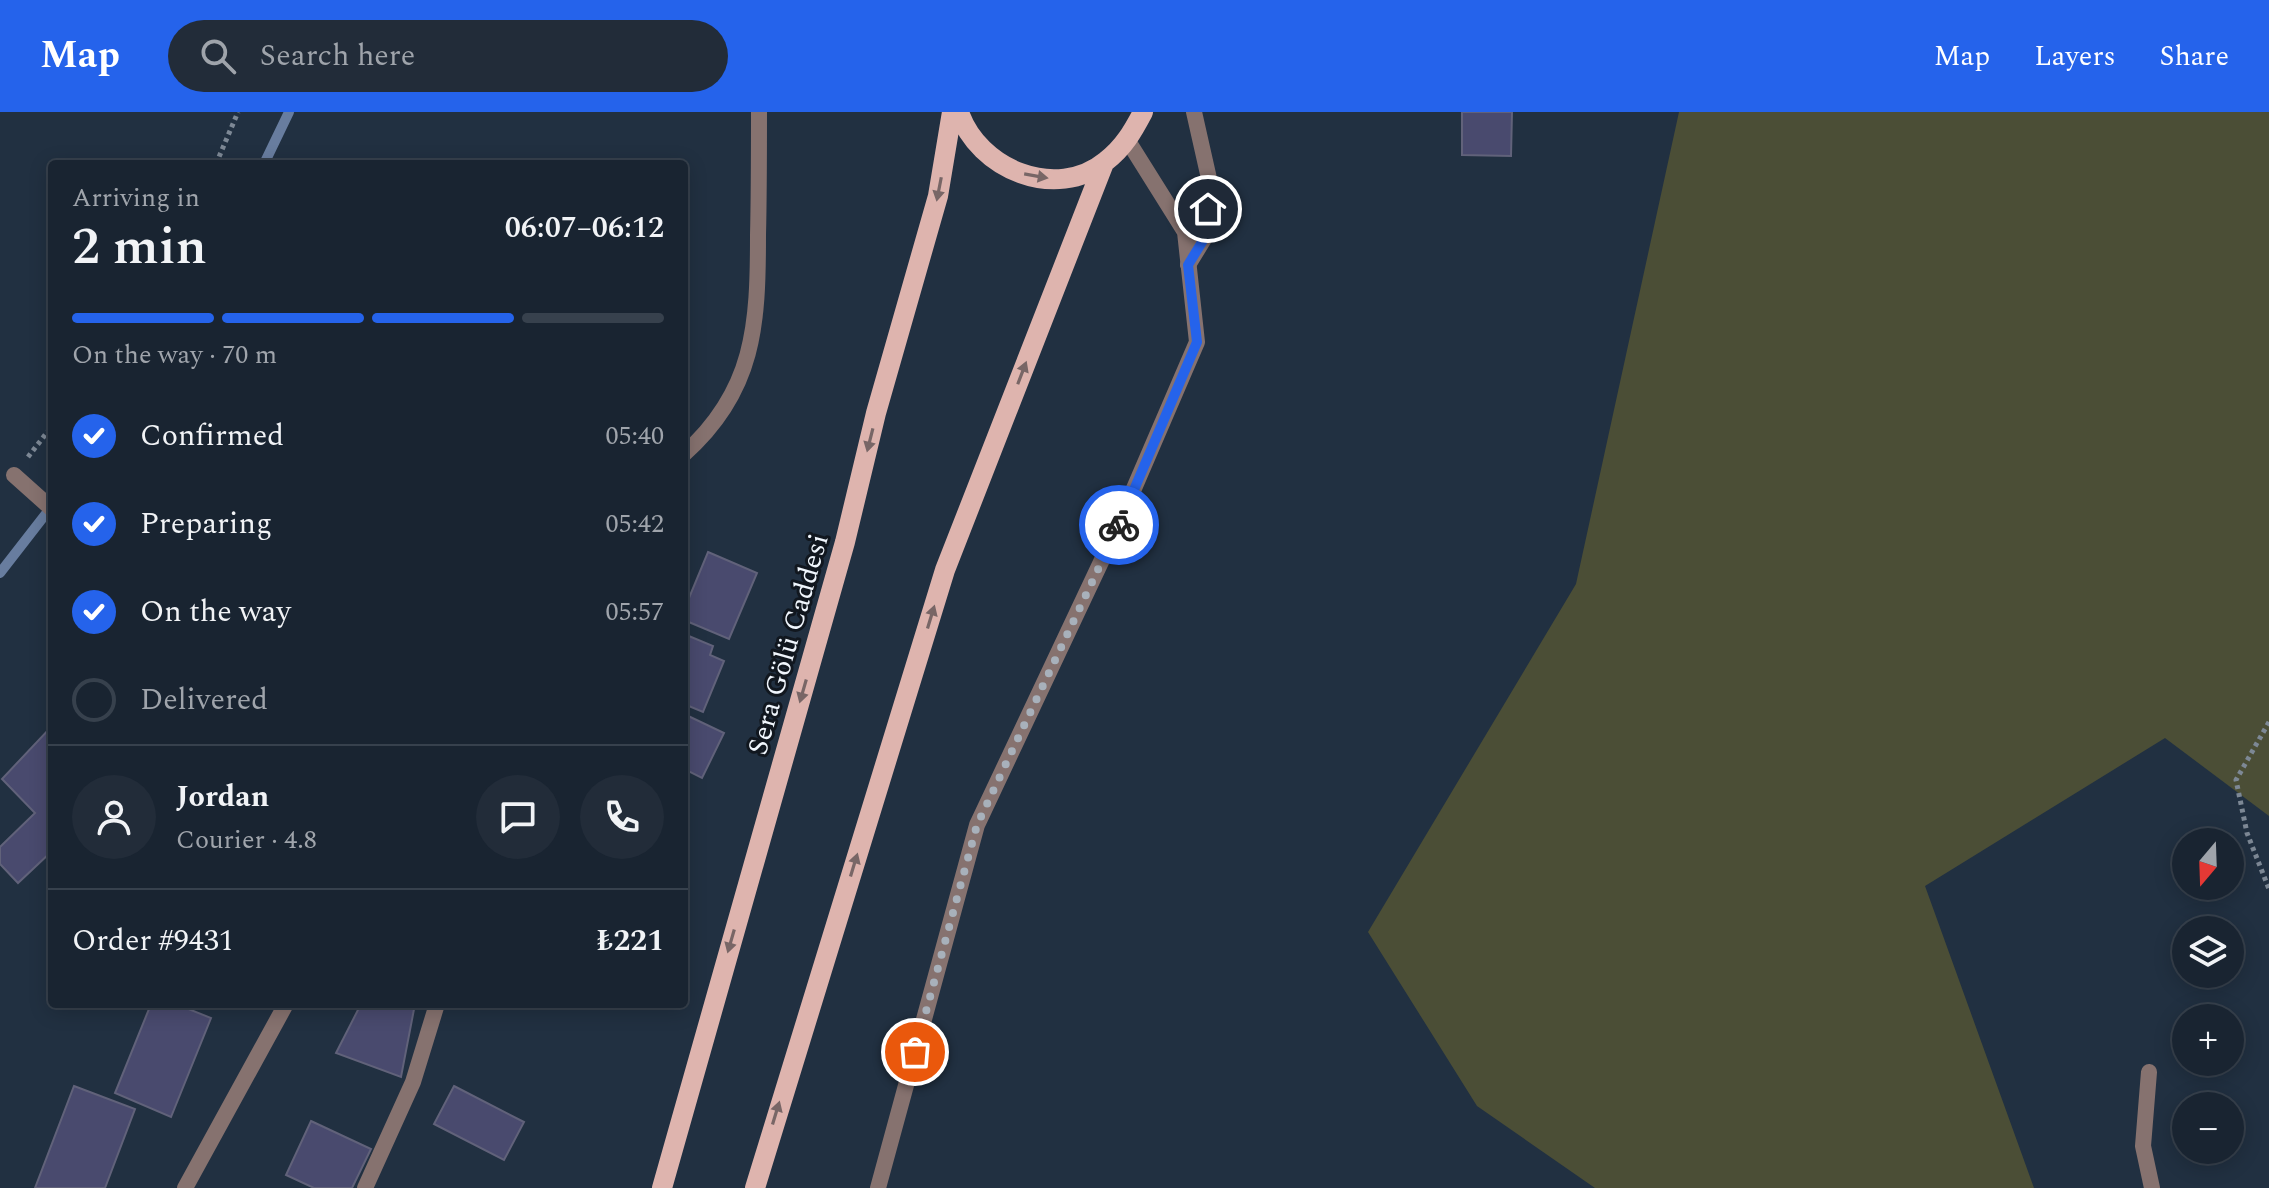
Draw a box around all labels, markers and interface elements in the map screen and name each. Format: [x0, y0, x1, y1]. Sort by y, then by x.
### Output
search box [168, 20, 728, 92]
text: Map [40, 27, 120, 85]
text: Search here [260, 33, 415, 79]
icon: search [196, 34, 240, 78]
text: Map [1934, 35, 1990, 78]
text: Layers [2034, 35, 2116, 78]
text: Share [2160, 35, 2229, 78]
one-way arrow [1023, 170, 1048, 183]
pin [1174, 175, 1242, 243]
one-way arrow [932, 177, 944, 202]
text: Arriving in [72, 178, 200, 218]
icon: home [1186, 187, 1230, 231]
text: 06:07–06:12 [505, 205, 664, 251]
text: 2 min [72, 208, 207, 287]
text: On the way · 70 m [72, 335, 277, 375]
one-way arrow [1016, 361, 1029, 385]
text: Confirmed [140, 413, 284, 459]
icon: check [72, 414, 116, 458]
text: 05:40 [605, 416, 664, 456]
one-way arrow [863, 427, 876, 452]
courier [1079, 485, 1159, 565]
text: Preparing [140, 501, 272, 547]
icon: check [72, 502, 116, 546]
icon: bike [1097, 503, 1141, 547]
text: 05:42 [605, 504, 664, 544]
street label: Sera Gölü Caddesi [736, 529, 841, 760]
text: On the way [140, 589, 291, 635]
icon: check [72, 590, 116, 634]
text: 05:57 [605, 592, 664, 632]
one-way arrow [925, 604, 938, 628]
text: Delivered [140, 677, 268, 723]
one-way arrow [796, 679, 809, 703]
text: Jordan [176, 774, 269, 820]
button: person [72, 775, 156, 859]
button: chat [476, 775, 560, 859]
button: phone [580, 775, 664, 859]
text: Courier · 4.8 [176, 820, 317, 860]
north arrow [2172, 828, 2244, 900]
map controls [2172, 828, 2244, 1164]
one-way arrow [848, 852, 860, 876]
button: layers [2172, 916, 2244, 988]
text: Order #9431 [72, 918, 234, 964]
text: ₺221 [597, 918, 664, 964]
one-way arrow [724, 929, 737, 953]
button: + [2172, 1004, 2244, 1076]
pin [881, 1018, 949, 1086]
icon: bag [893, 1030, 937, 1074]
button: − [2172, 1092, 2244, 1164]
one-way arrow [771, 1101, 783, 1125]

